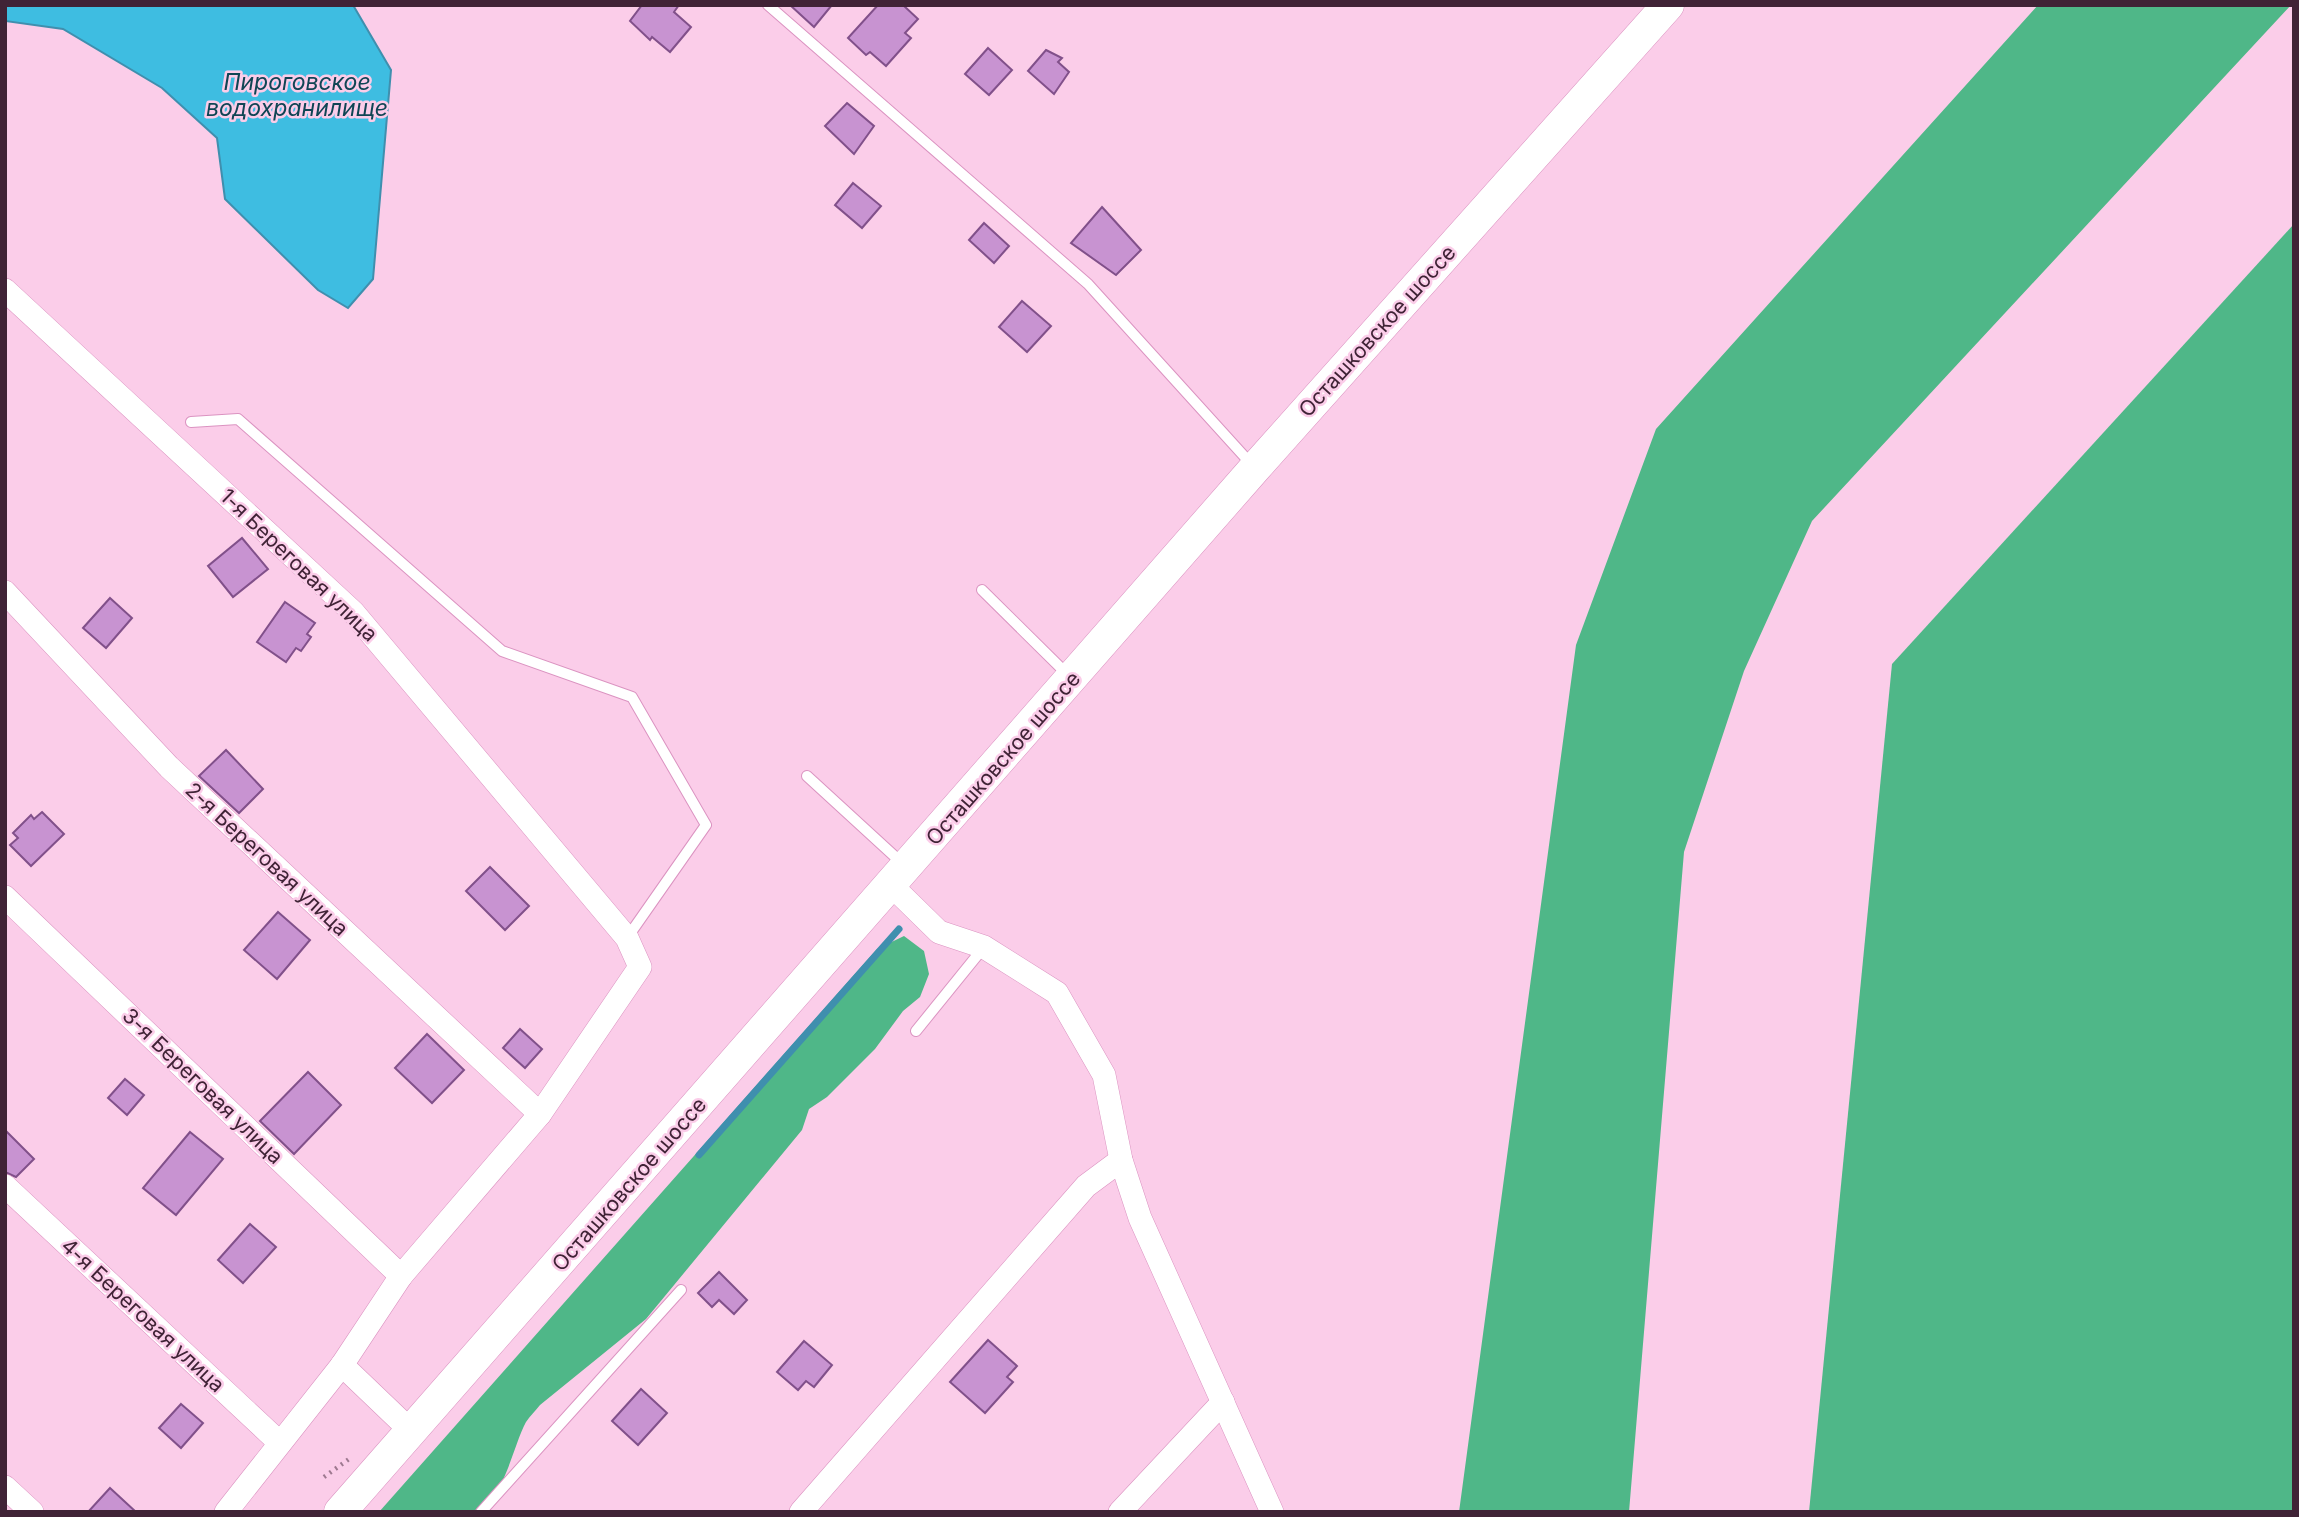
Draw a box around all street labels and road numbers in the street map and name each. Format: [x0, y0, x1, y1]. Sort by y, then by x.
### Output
street label: Осташковское шоссе [1293, 240, 1461, 422]
street label: 1-я Береговая улица [215, 483, 383, 647]
street label: Осташковское шоссе [921, 666, 1085, 850]
street label: 2-я Береговая улица [181, 777, 353, 941]
street label: 3-я Береговая улица [118, 1003, 288, 1169]
street label: Осташковское шоссе [547, 1092, 711, 1276]
street label: 4-я Береговая улица [56, 1233, 230, 1397]

